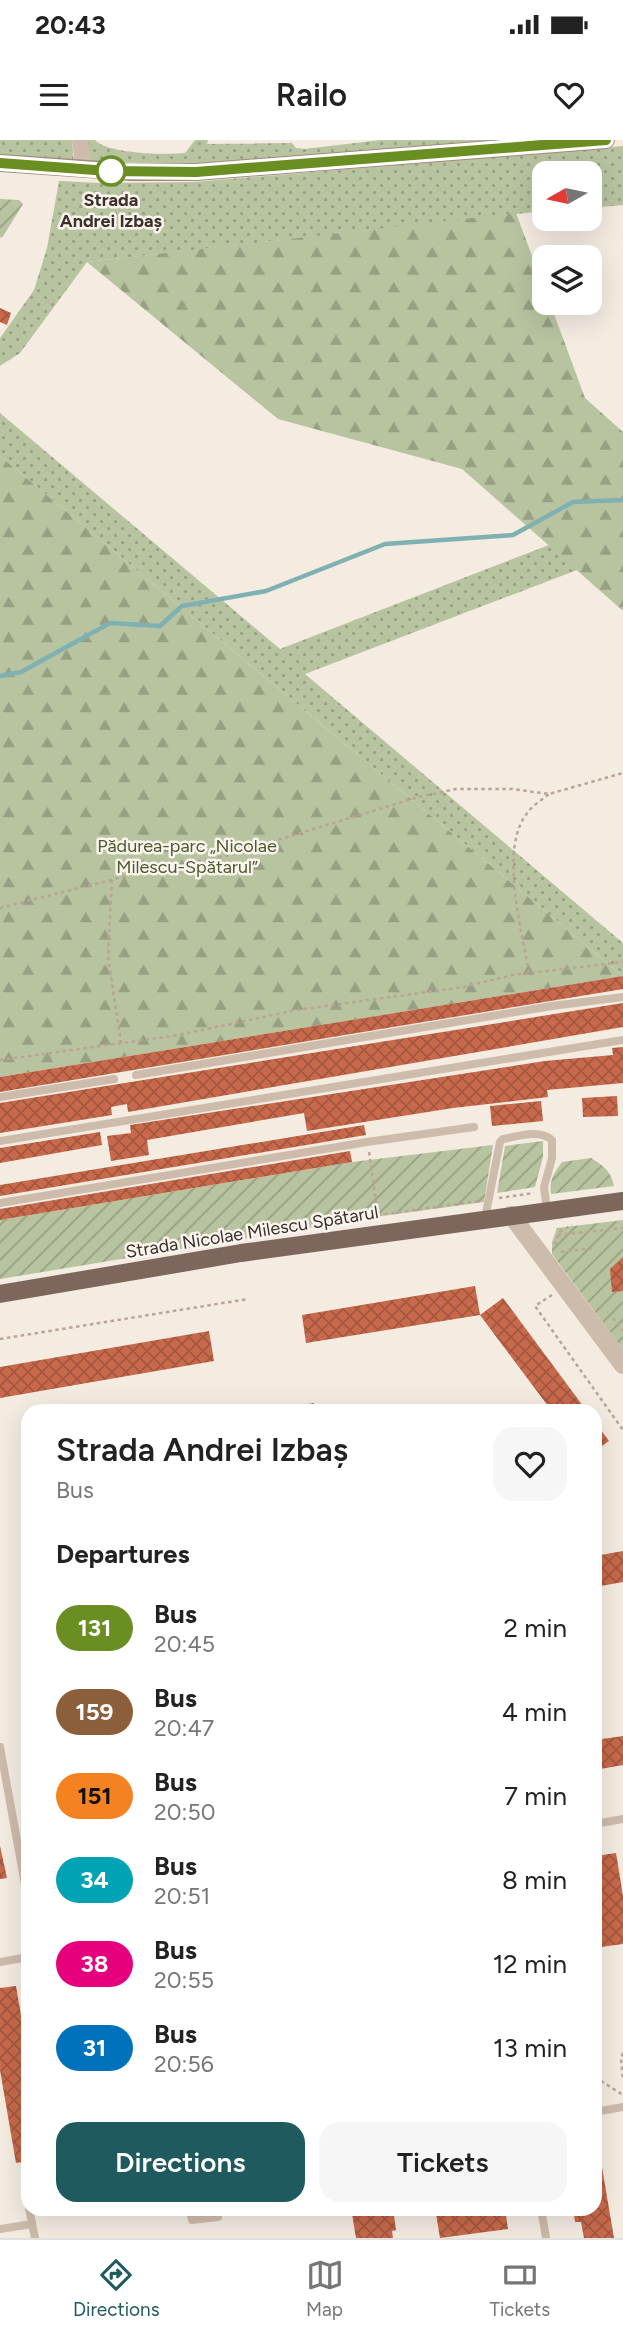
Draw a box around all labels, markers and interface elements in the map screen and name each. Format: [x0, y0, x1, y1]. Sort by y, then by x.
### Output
text: 20:43 [35, 9, 106, 41]
icon: menu [35, 76, 73, 114]
text: Railo [276, 76, 347, 114]
icon: heart [550, 76, 588, 114]
marker: Strada Andrei Izbaș [96, 156, 126, 186]
north arrow [532, 161, 602, 231]
map controls [532, 161, 602, 315]
place label: Strada Andrei Izbaș [60, 189, 163, 232]
button: layers [532, 245, 602, 315]
park label: Pădurea-parc „Nicolae Milescu-Spătarul” [97, 835, 277, 878]
street label: Strada Nicolae Milescu Spătarul [124, 1201, 380, 1263]
button: heart [493, 1427, 567, 1501]
text: Strada Andrei Izbaș [56, 1430, 348, 1469]
text: Bus [56, 1476, 94, 1504]
text: Departures [56, 1538, 190, 1570]
text: Bus [154, 1598, 197, 1630]
text: 2 min [503, 1612, 567, 1644]
text: 131 [78, 1613, 111, 1642]
text: 20:45 [154, 1630, 215, 1658]
text: Bus [154, 1682, 197, 1714]
text: 4 min [502, 1696, 567, 1728]
text: 159 [76, 1697, 114, 1726]
text: 20:47 [154, 1714, 214, 1742]
text: Bus [154, 1766, 197, 1798]
text: 7 min [504, 1780, 567, 1812]
text: 151 [77, 1781, 112, 1810]
text: 20:50 [154, 1798, 215, 1826]
text: Bus [154, 1850, 197, 1882]
text: 8 min [502, 1864, 567, 1896]
text: 34 [80, 1865, 109, 1894]
text: 20:51 [154, 1882, 210, 1910]
text: Bus [154, 1934, 197, 1966]
text: 12 min [493, 1948, 567, 1980]
text: 38 [80, 1949, 109, 1978]
text: 20:55 [154, 1966, 214, 1994]
text: Bus [154, 2018, 197, 2050]
text: 13 min [493, 2032, 567, 2064]
text: 31 [83, 2033, 106, 2062]
text: 20:56 [154, 2050, 214, 2078]
button: Directions [56, 2122, 305, 2202]
button: Tickets [319, 2122, 567, 2202]
tab: Directions [73, 2256, 160, 2321]
tab: Map [306, 2256, 344, 2321]
tab: Tickets [489, 2256, 550, 2321]

